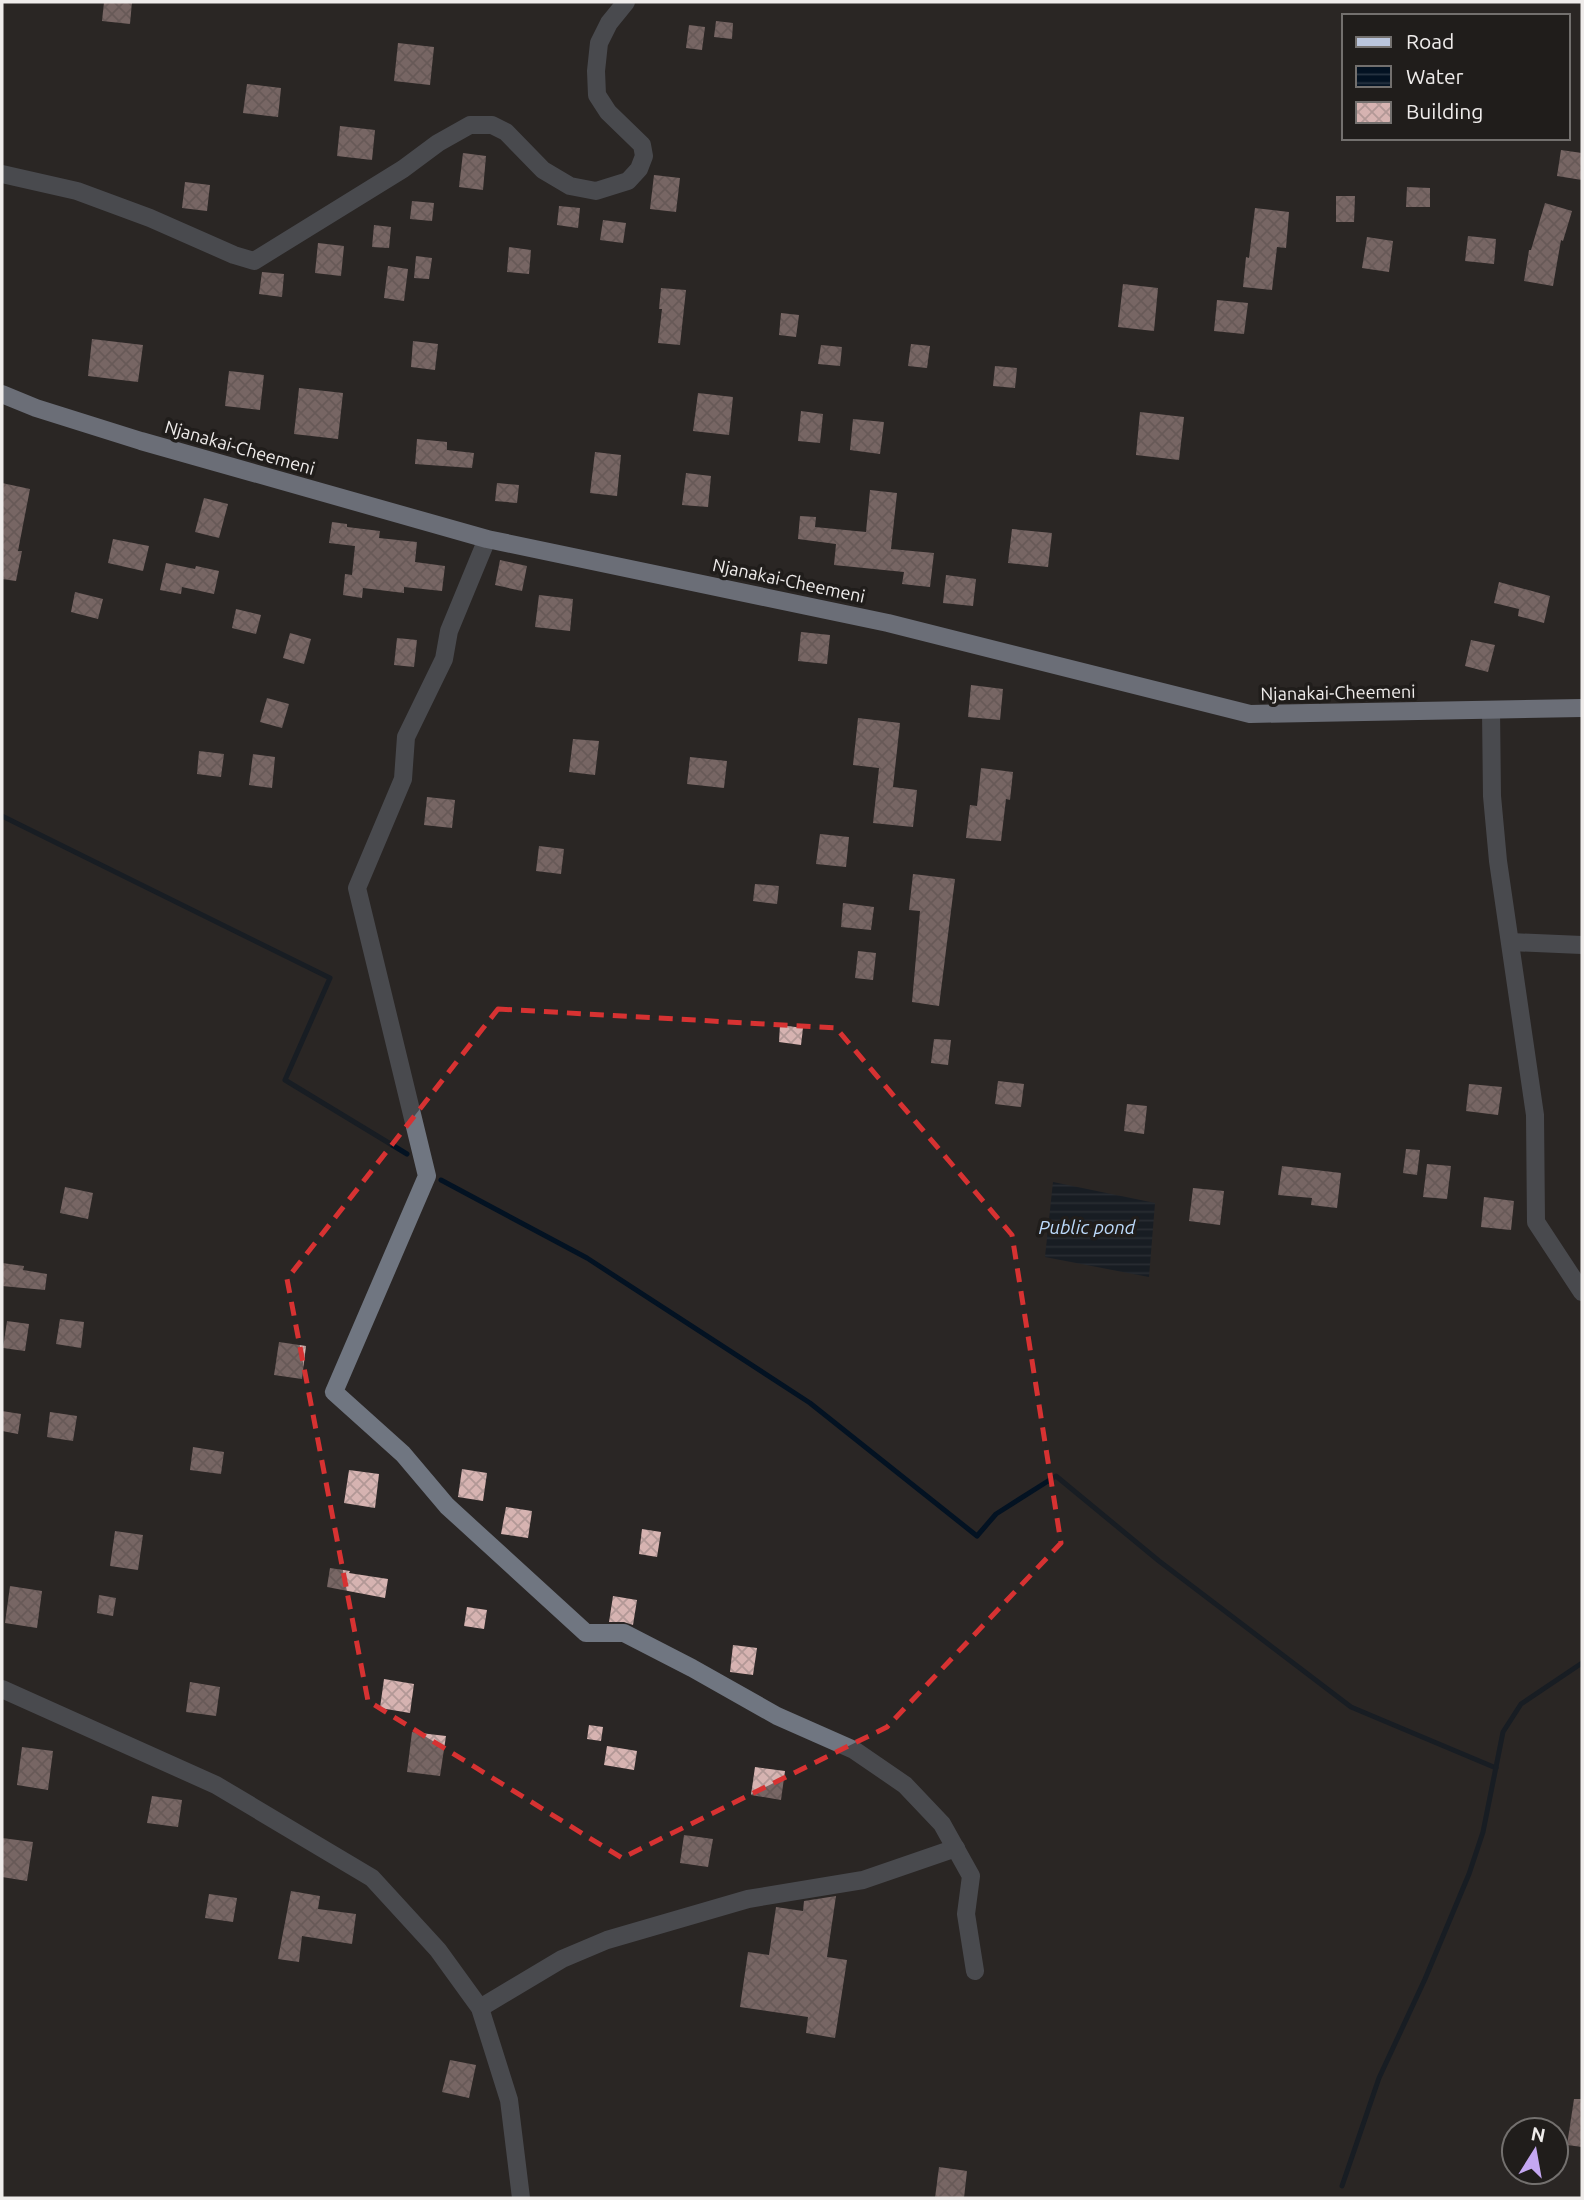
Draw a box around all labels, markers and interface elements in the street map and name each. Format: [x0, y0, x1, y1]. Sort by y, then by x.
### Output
legend [1342, 14, 1570, 140]
text: Road [1406, 29, 1454, 53]
text: Water [1406, 64, 1464, 88]
text: Building [1406, 99, 1483, 123]
street label: Njanakai-Cheemeni [163, 416, 317, 478]
street label: Njanakai-Cheemeni [711, 554, 867, 606]
street label: Njanakai-Cheemeni [1260, 681, 1416, 703]
water label: Public pond [1039, 1216, 1137, 1238]
north arrow [1500, 2116, 1570, 2186]
text: N [1529, 2122, 1547, 2146]

